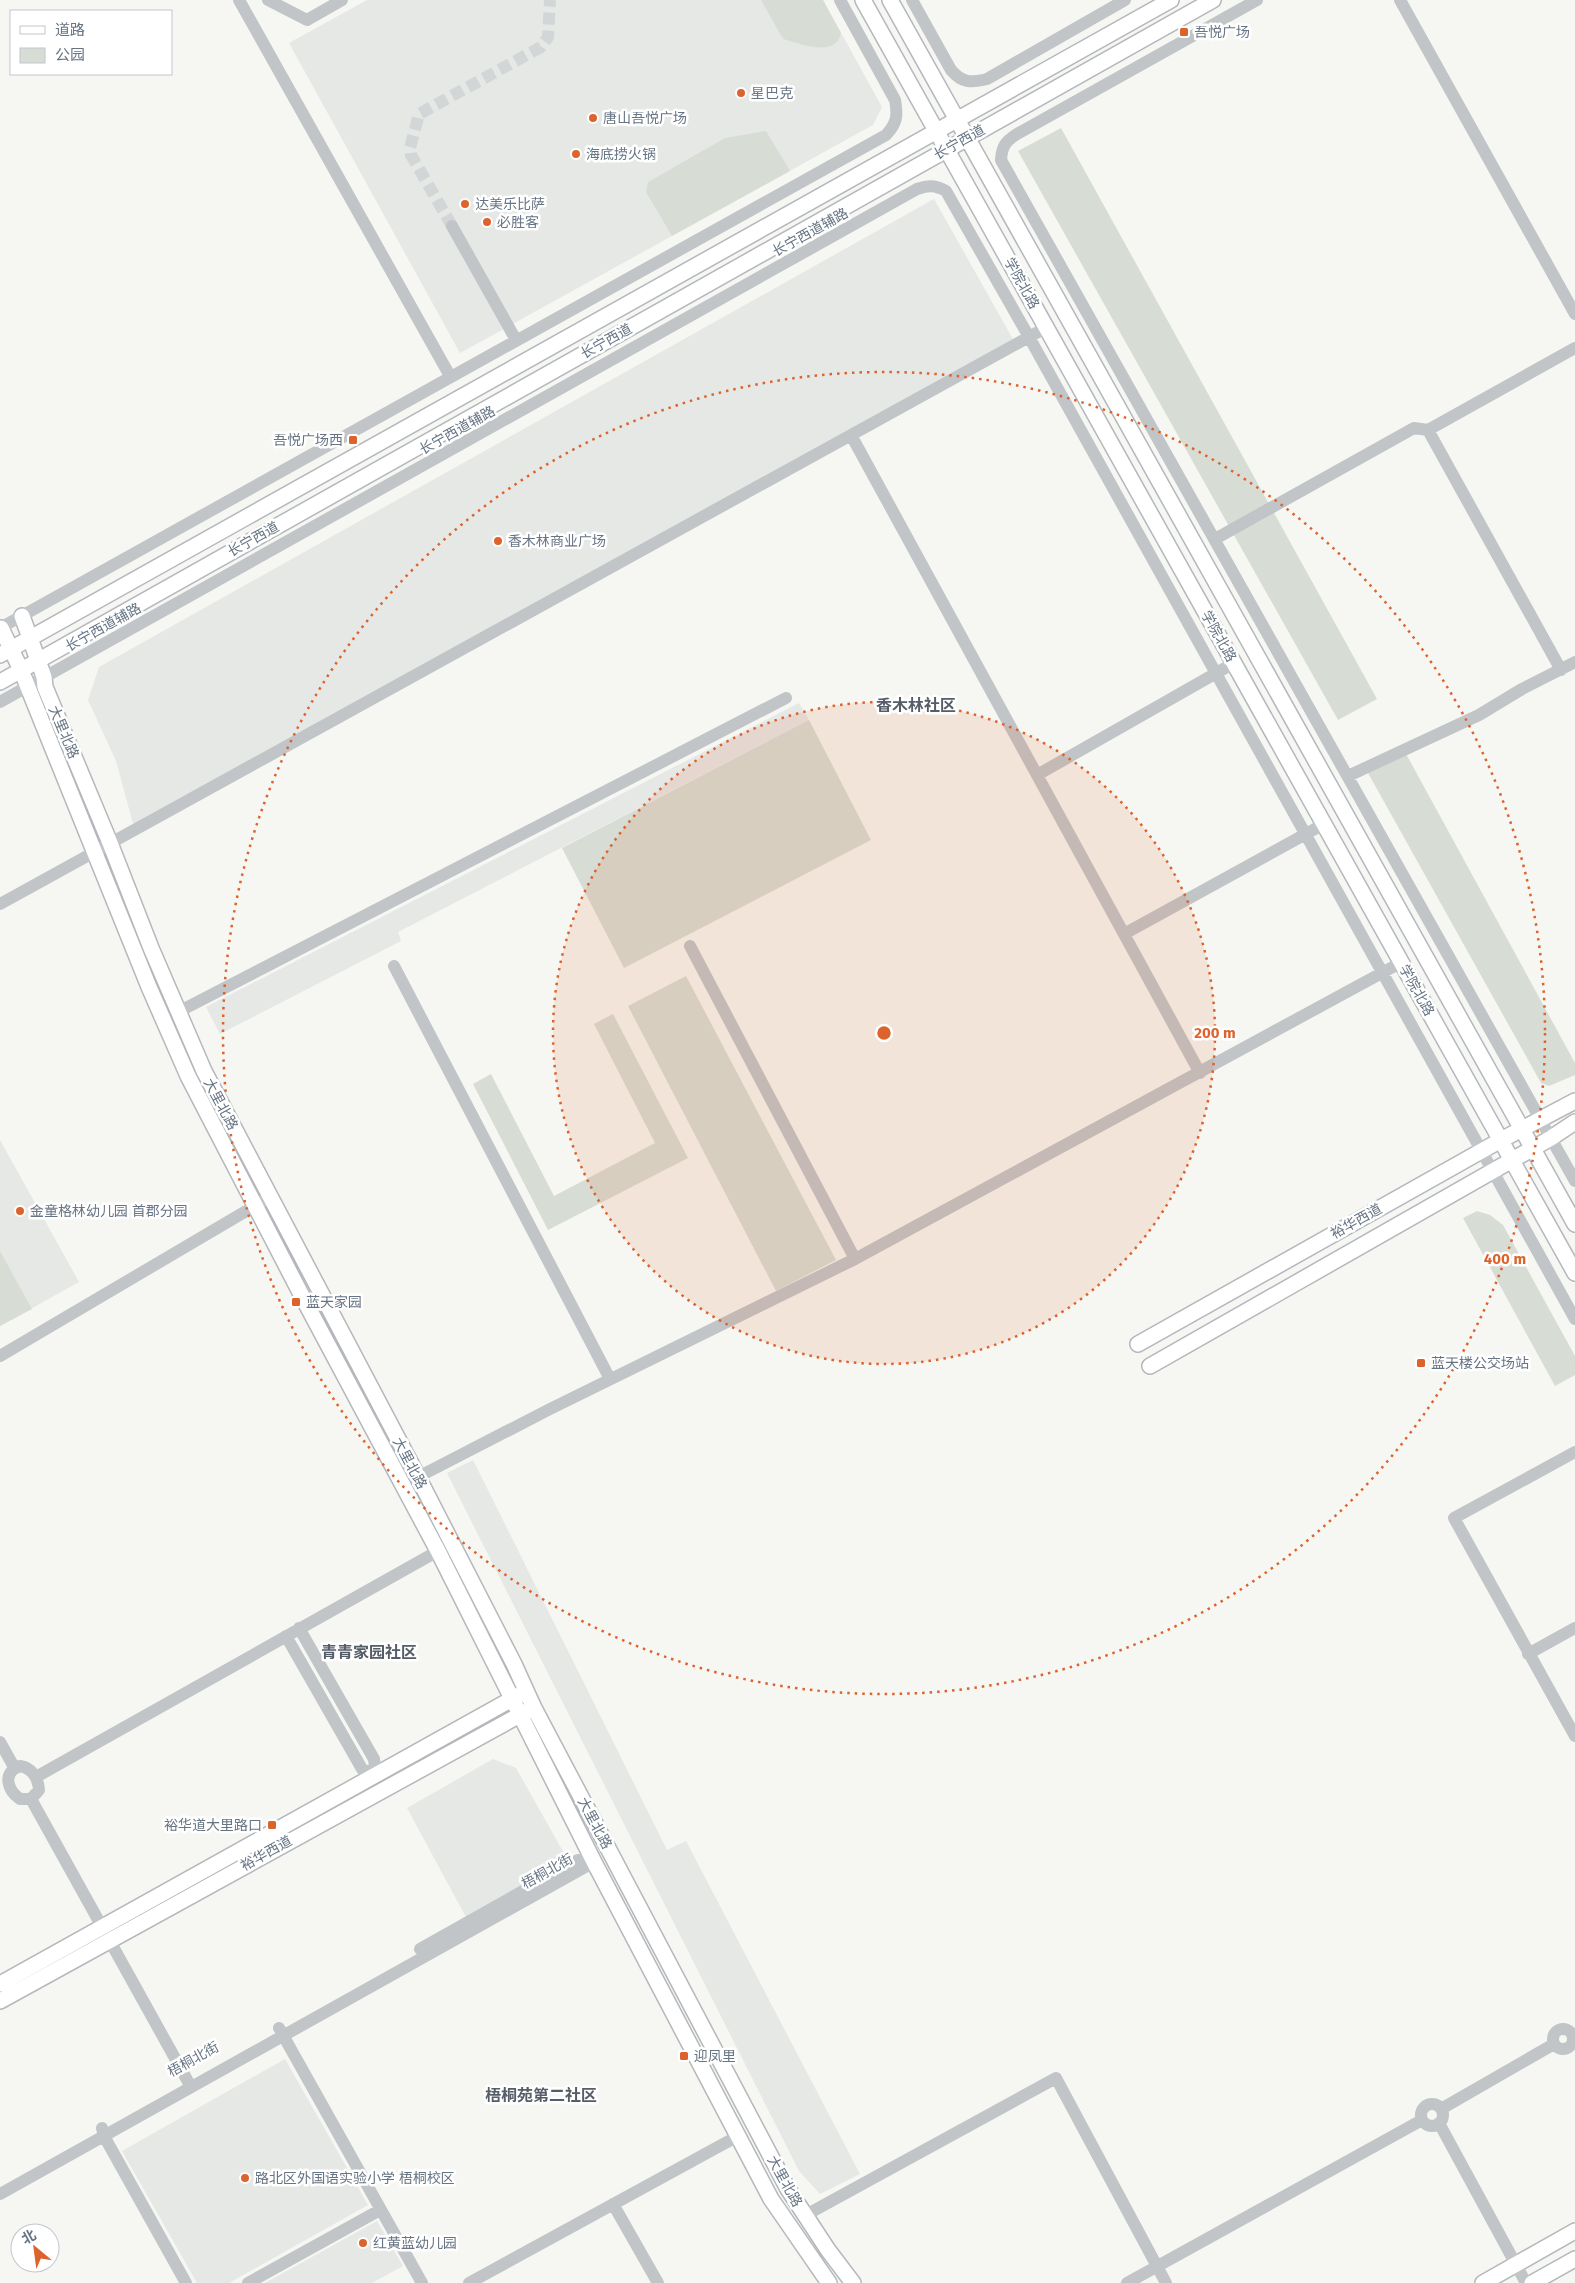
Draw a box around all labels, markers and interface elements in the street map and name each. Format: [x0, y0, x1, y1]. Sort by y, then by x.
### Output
legend [10, 10, 172, 75]
text: 道路 [55, 21, 85, 39]
place label: 吾悦广场 [1194, 24, 1250, 41]
marker: 吾悦广场 [1178, 26, 1190, 38]
text: 公园 [55, 46, 85, 64]
place label: 星巴克 [751, 85, 793, 102]
marker: 星巴克 [735, 87, 747, 99]
place label: 唐山吾悦广场 [603, 110, 687, 127]
marker: 唐山吾悦广场 [587, 112, 599, 124]
street label: 长宁西道 [931, 121, 988, 163]
place label: 海底捞火锅 [586, 146, 656, 163]
marker: 海底捞火锅 [570, 148, 582, 160]
place label: 达美乐比萨 [475, 196, 545, 213]
marker: 达美乐比萨 [459, 198, 471, 210]
street label: 长宁西道辅路 [769, 205, 851, 260]
place label: 必胜客 [497, 214, 539, 231]
marker: 必胜客 [481, 216, 493, 228]
street label: 学院北路 [1001, 255, 1043, 312]
street label: 长宁西道 [578, 320, 635, 362]
street label: 长宁西道辅路 [416, 403, 498, 458]
place label: 吾悦广场西 [273, 432, 343, 449]
marker: 吾悦广场西 [347, 434, 359, 446]
street label: 长宁西道 [225, 518, 282, 560]
place label: 香木林商业广场 [508, 533, 606, 550]
marker: 香木林商业广场 [492, 535, 504, 547]
street label: 长宁西道辅路 [62, 600, 144, 655]
street label: 学院北路 [1198, 608, 1240, 665]
district label: 香木林社区 [876, 696, 956, 715]
street label: 大里北路 [45, 703, 82, 761]
street label: 学院北路 [1396, 962, 1438, 1019]
centre of rings [875, 1024, 893, 1042]
text: 200 m [1194, 1024, 1236, 1042]
street label: 大里北路 [200, 1076, 241, 1133]
street label: 裕华西道 [1328, 1200, 1385, 1242]
place label: 金童格林幼儿园 首郡分园 [30, 1203, 188, 1220]
marker: 金童格林幼儿园 首郡分园 [14, 1205, 26, 1217]
text: 400 m [1484, 1250, 1526, 1268]
place label: 蓝天家园 [306, 1294, 362, 1311]
marker: 蓝天家园 [290, 1296, 302, 1308]
place label: 蓝天楼公交场站 [1431, 1355, 1529, 1372]
marker: 蓝天楼公交场站 [1415, 1357, 1427, 1369]
street label: 大里北路 [389, 1435, 430, 1492]
district label: 青青家园社区 [321, 1643, 417, 1662]
street label: 大里北路 [574, 1795, 615, 1852]
place label: 裕华道大里路口 [164, 1817, 262, 1834]
marker: 裕华道大里路口 [266, 1819, 278, 1831]
street label: 裕华西道 [238, 1832, 295, 1874]
street label: 梧桐北街 [519, 1850, 576, 1892]
street label: 梧桐北街 [165, 2038, 222, 2080]
place label: 迎凤里 [694, 2048, 736, 2065]
marker: 迎凤里 [678, 2050, 690, 2062]
district label: 梧桐苑第二社区 [485, 2086, 597, 2105]
street label: 大里北路 [764, 2153, 806, 2210]
place label: 路北区外国语实验小学 梧桐校区 [255, 2170, 455, 2187]
marker: 路北区外国语实验小学 梧桐校区 [239, 2172, 251, 2184]
north arrow [10, 2223, 60, 2273]
text: 北 [19, 2226, 39, 2248]
place label: 红黄蓝幼儿园 [373, 2235, 457, 2252]
marker: 红黄蓝幼儿园 [357, 2237, 369, 2249]

